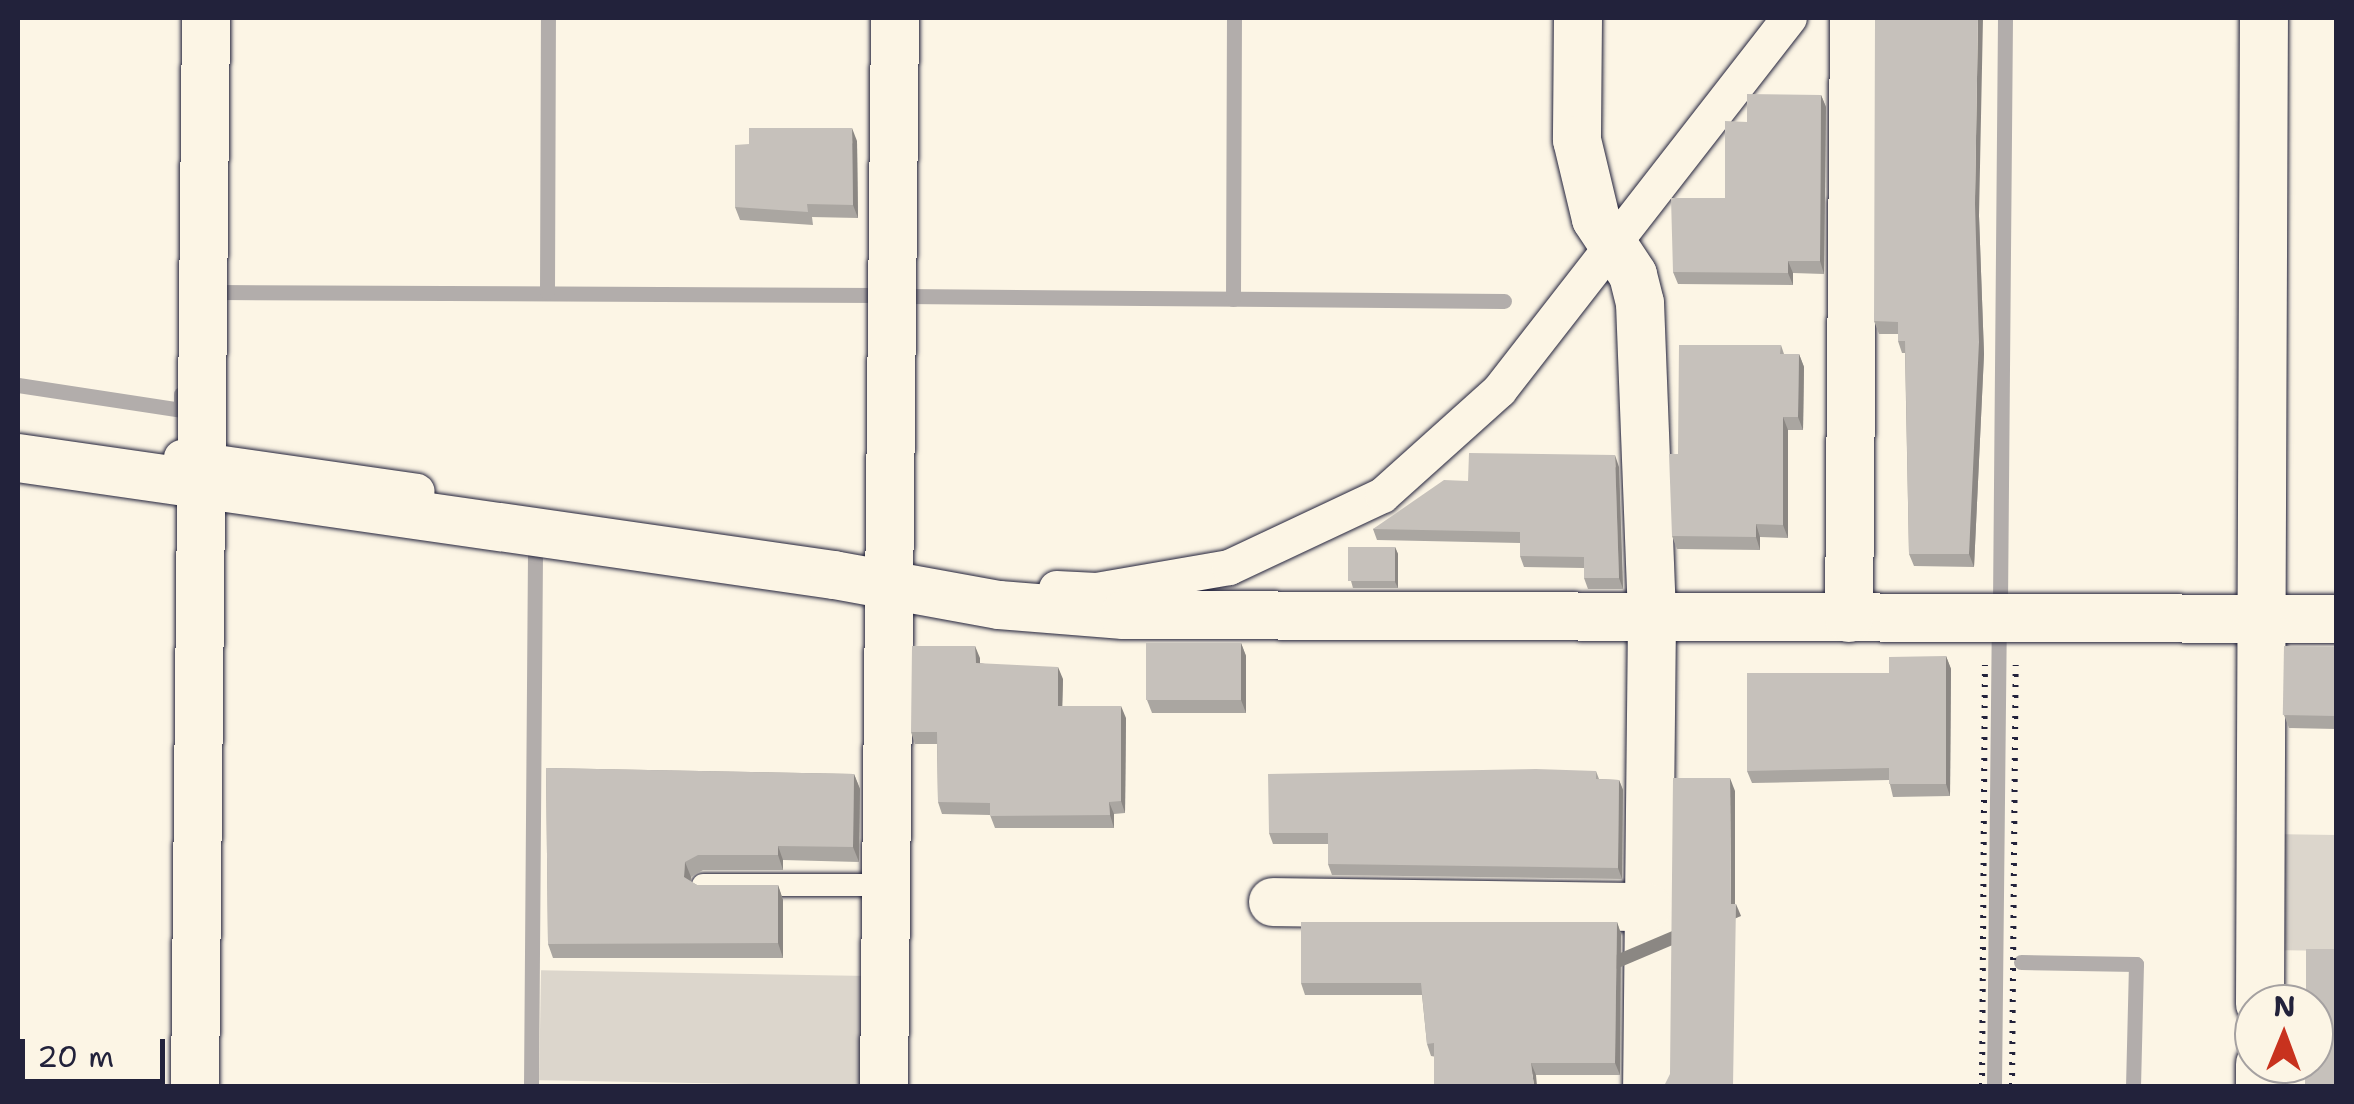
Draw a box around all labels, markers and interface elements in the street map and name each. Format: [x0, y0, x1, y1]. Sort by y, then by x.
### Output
north arrow [2234, 984, 2334, 1084]
text: N [2273, 987, 2296, 1025]
scale bar [25, 1019, 170, 1081]
text: 20 m [37, 1036, 114, 1077]

